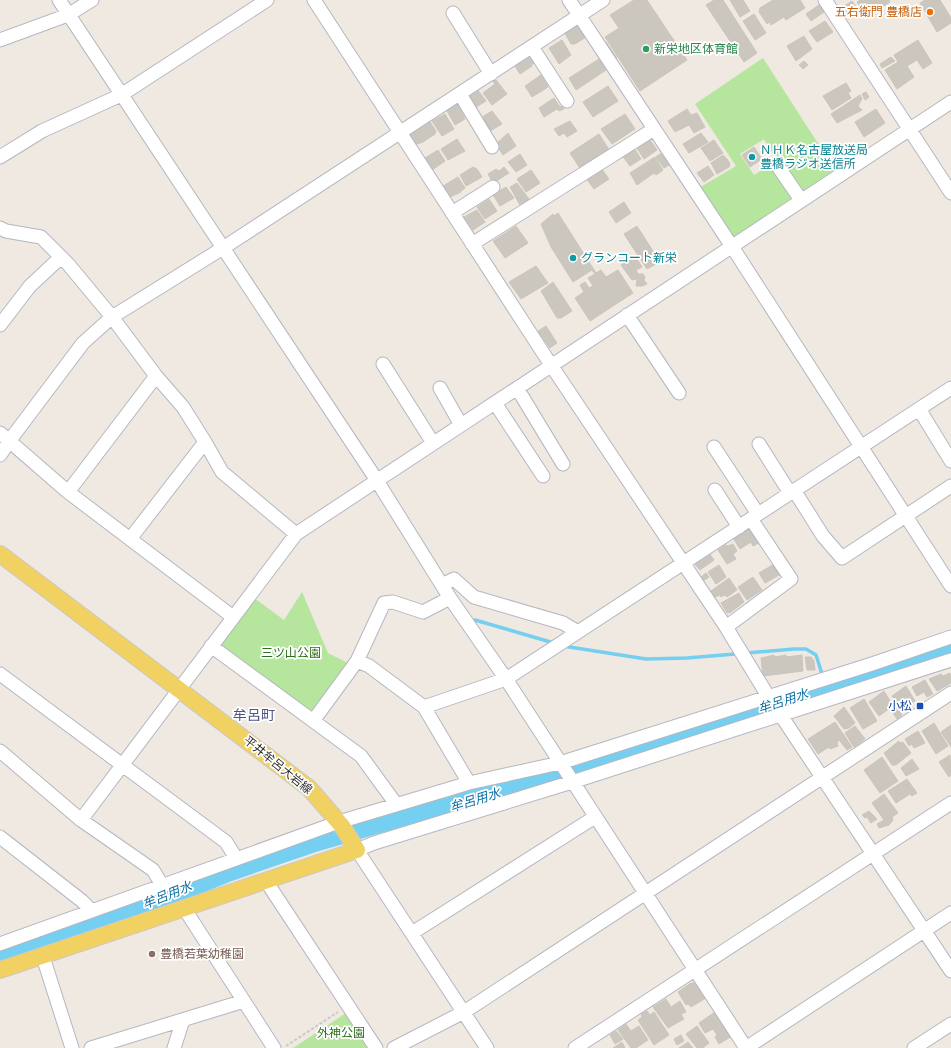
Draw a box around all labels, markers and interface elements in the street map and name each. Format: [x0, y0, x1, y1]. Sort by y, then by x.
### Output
place label: 五右衛門 豊橋店 [835, 5, 922, 19]
marker: 五右衛門 豊橋店 [925, 7, 935, 17]
place label: 新栄地区体育館 [654, 42, 738, 56]
marker: 新栄地区体育館 [641, 44, 651, 54]
place label: ＮＨＫ名古屋放送局 豊橋ラジオ送信所 [760, 143, 868, 171]
marker: ＮＨＫ名古屋放送局 豊橋ラジオ送信所 [747, 152, 757, 162]
place label: グランコート新栄 [581, 251, 677, 265]
marker: グランコート新栄 [568, 253, 578, 263]
park label: 三ツ山公園 [261, 646, 321, 660]
water label: 牟呂用水 [756, 685, 812, 716]
place label: 小松 [888, 699, 912, 713]
marker: 小松 [915, 701, 925, 711]
district label: 牟呂町 [233, 707, 275, 723]
street label: 平井牟呂大岩線 [241, 733, 315, 797]
water label: 牟呂用水 [448, 785, 504, 815]
water label: 牟呂用水 [140, 878, 196, 912]
place label: 豊橋若葉幼稚園 [160, 947, 244, 961]
marker: 豊橋若葉幼稚園 [147, 949, 157, 959]
park label: 外神公園 [317, 1026, 365, 1040]

